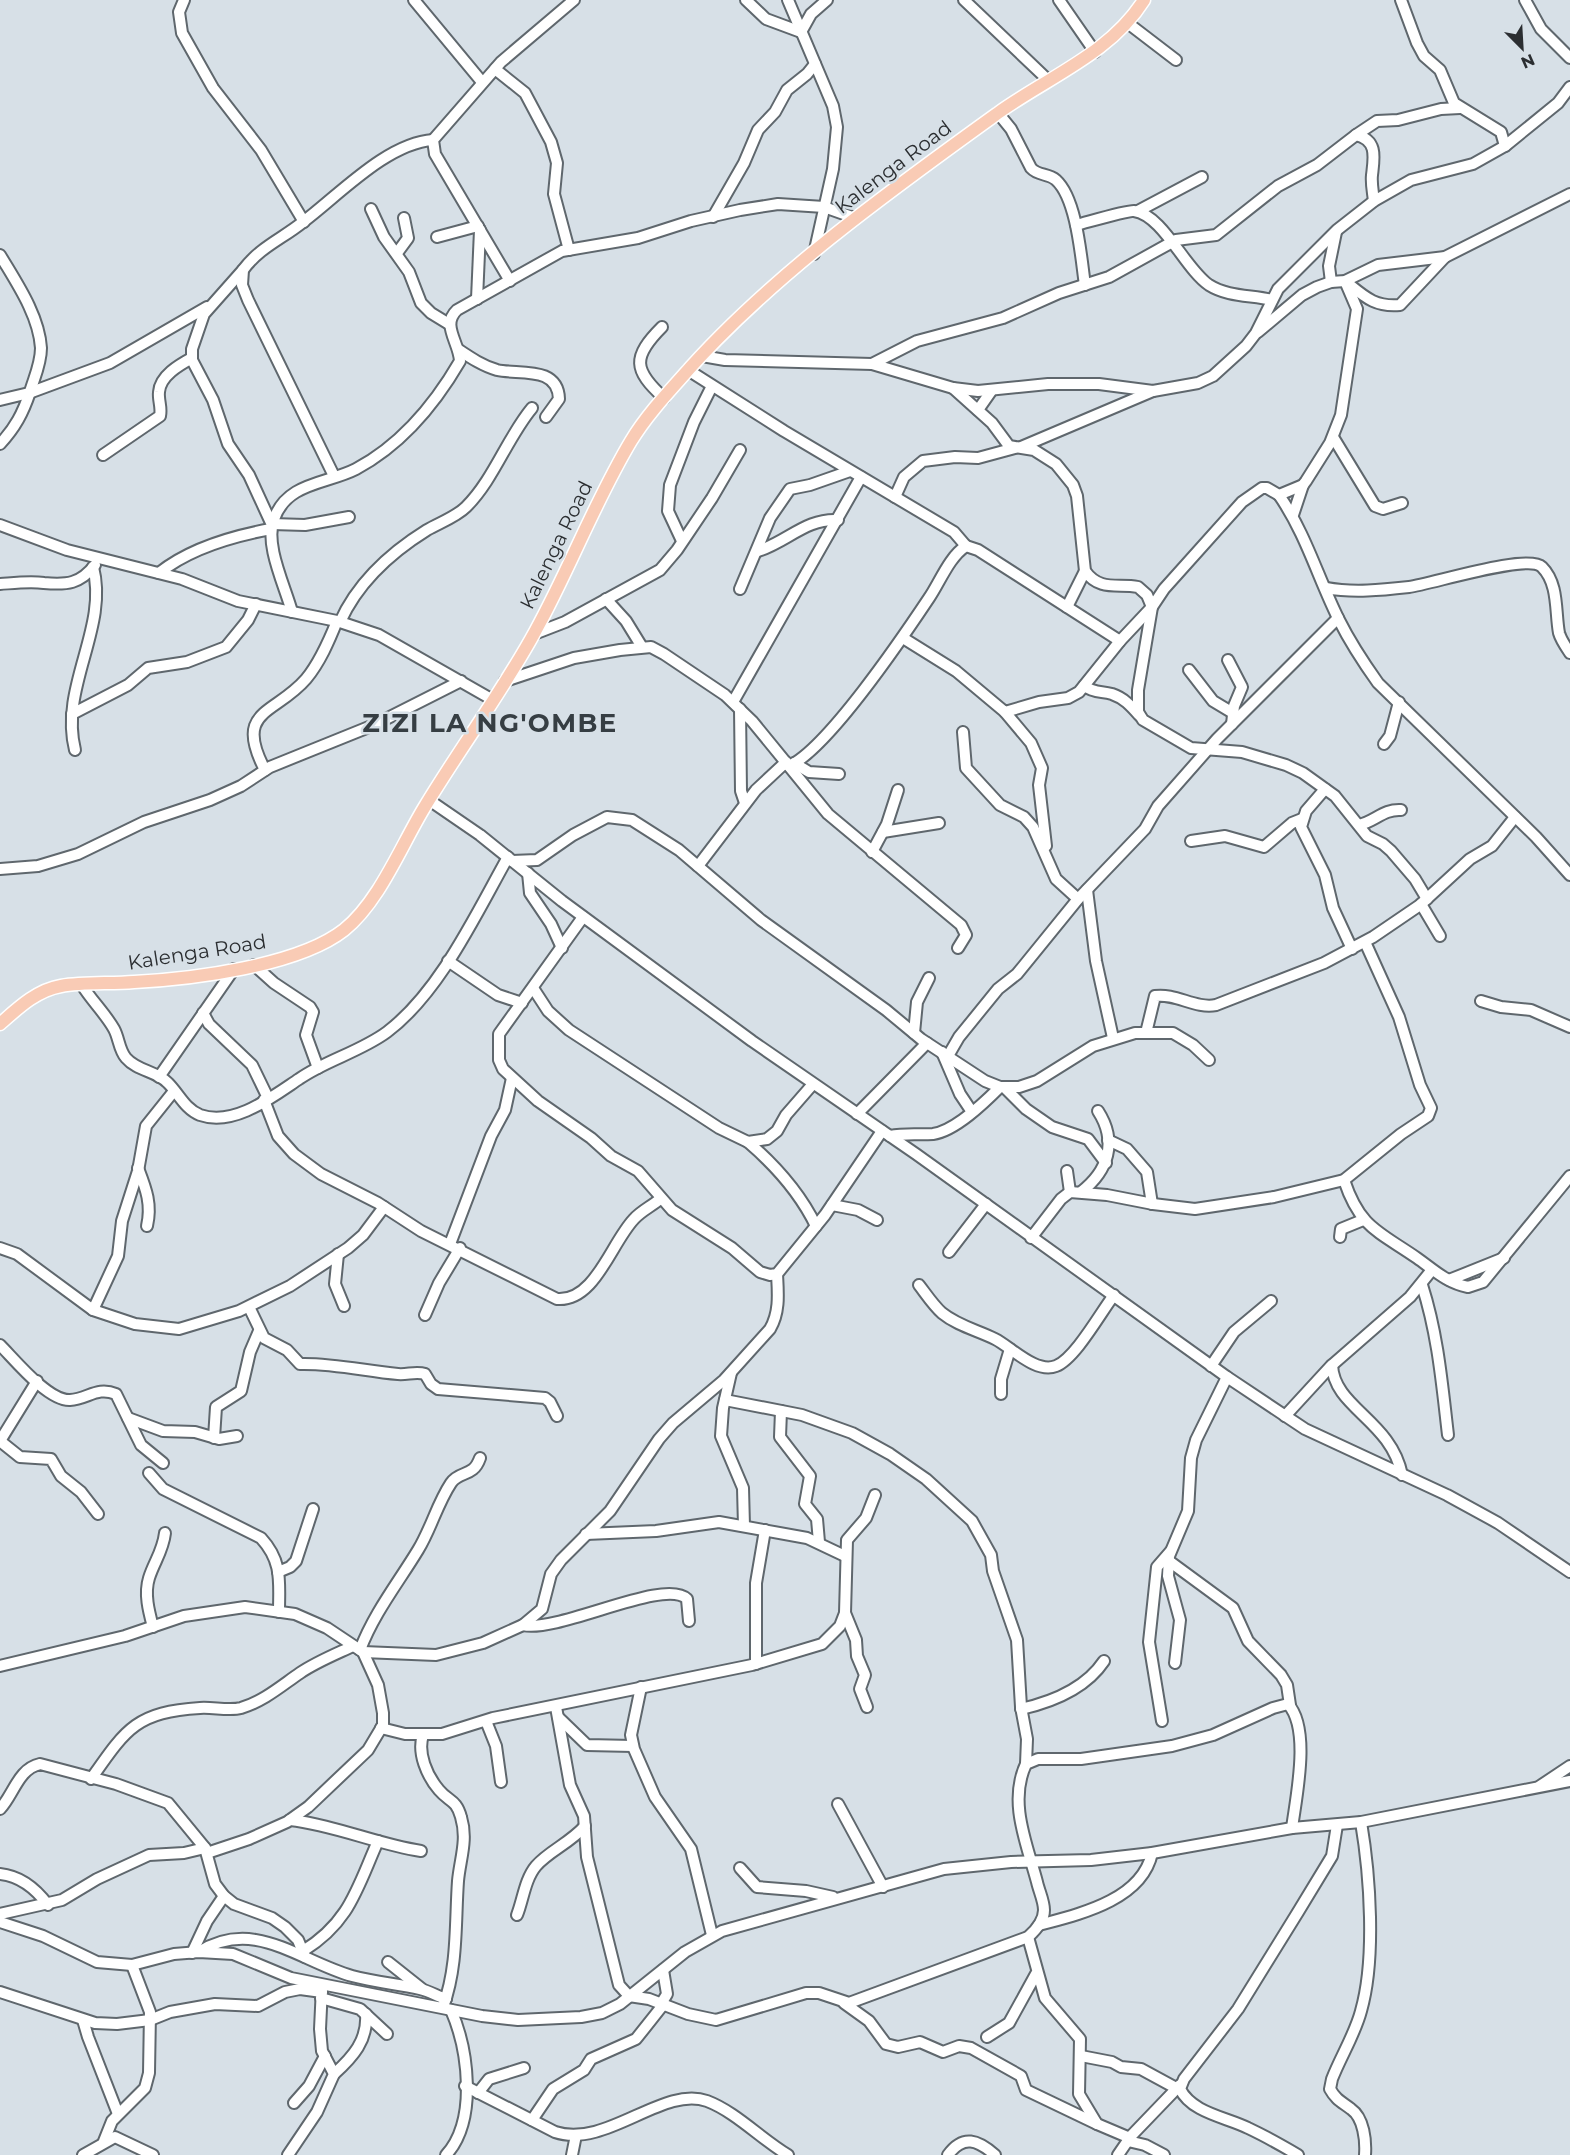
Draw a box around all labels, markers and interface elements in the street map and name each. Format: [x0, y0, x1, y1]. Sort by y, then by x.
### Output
north arrow [1492, 18, 1552, 78]
text: N [1518, 50, 1538, 73]
street label: Kalenga Road [830, 115, 956, 219]
street label: Kalenga Road [515, 477, 597, 613]
district label: ZIZI LA NG'OMBE [362, 707, 618, 739]
street label: Kalenga Road [126, 929, 268, 975]

